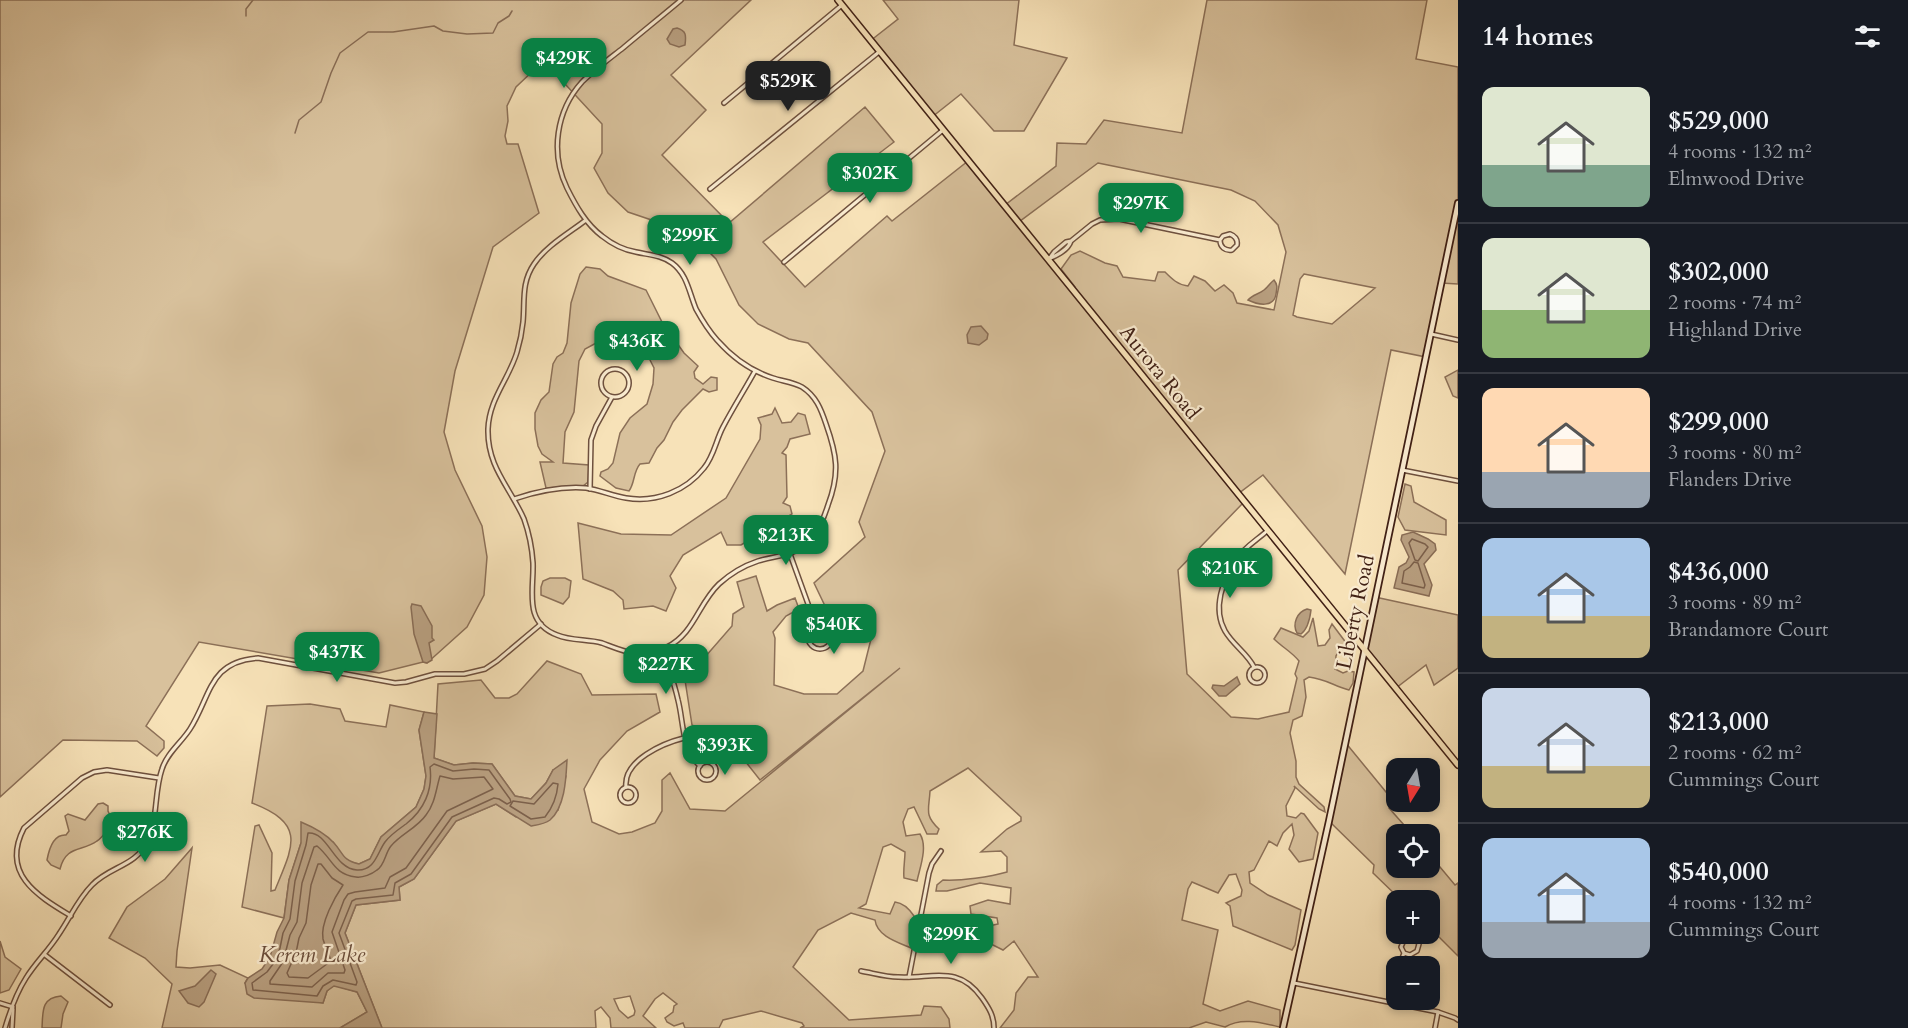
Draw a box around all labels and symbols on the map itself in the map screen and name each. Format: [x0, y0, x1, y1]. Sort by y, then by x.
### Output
pin: $429K [522, 38, 606, 89]
pin: $529K [746, 61, 830, 112]
pin: $302K [828, 153, 912, 204]
pin: $297K [1099, 183, 1183, 234]
pin: $299K [648, 215, 732, 266]
street label: Aurora Road [1112, 319, 1207, 426]
pin: $436K [595, 321, 679, 372]
pin: $213K [744, 515, 828, 566]
pin: $210K [1188, 548, 1272, 599]
street label: Liberty Road [1329, 552, 1382, 672]
pin: $540K [792, 604, 876, 655]
pin: $437K [295, 632, 379, 683]
pin: $227K [624, 644, 708, 695]
pin: $393K [683, 725, 767, 776]
north arrow [1386, 758, 1440, 812]
pin: $276K [103, 812, 187, 863]
pin: $299K [909, 914, 993, 965]
water label: Kerem Lake [259, 940, 366, 970]

